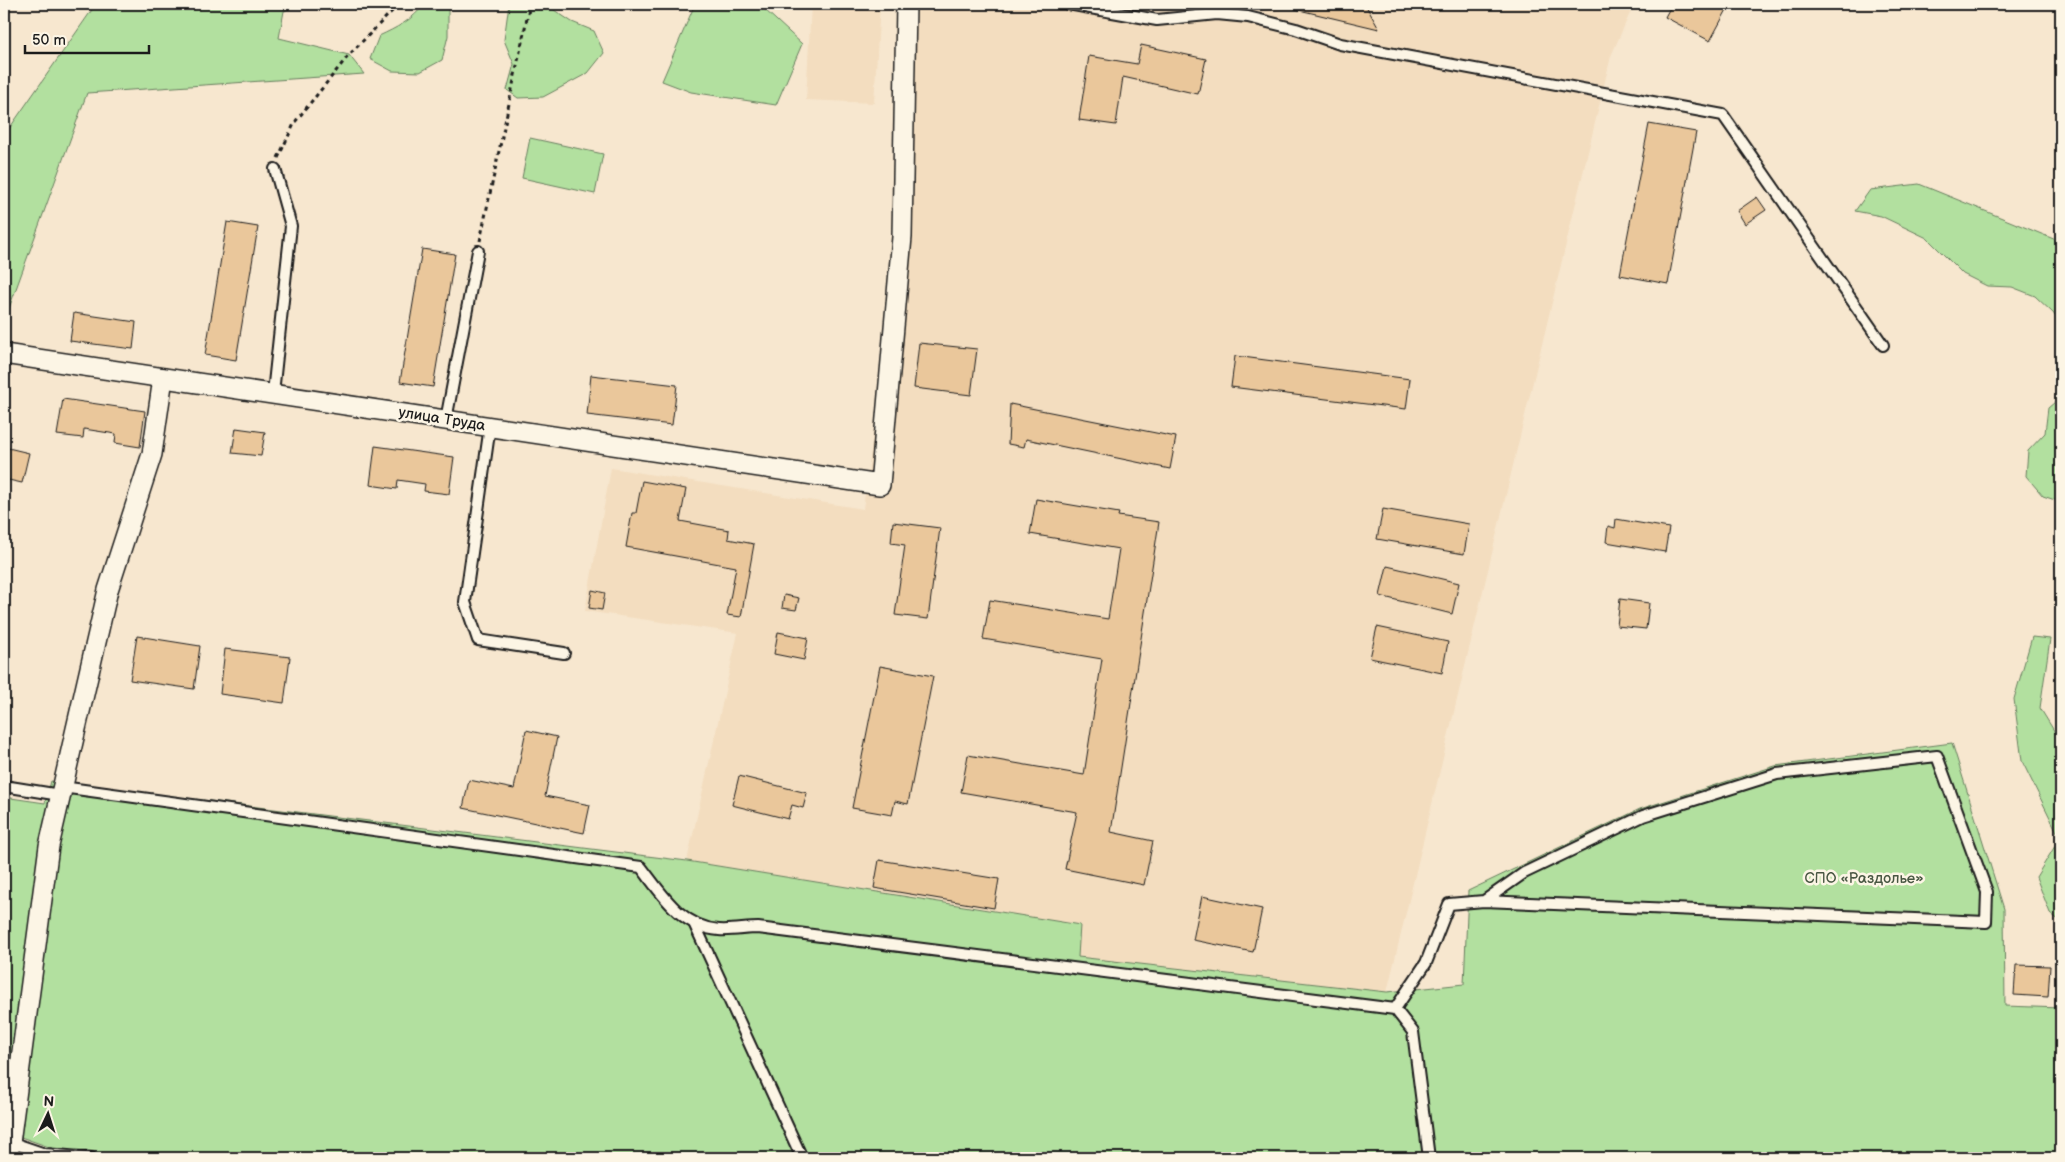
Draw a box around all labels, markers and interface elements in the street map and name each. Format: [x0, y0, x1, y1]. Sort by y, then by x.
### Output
scale bar [25, 22, 149, 54]
text: 50 m [32, 31, 66, 50]
street label: улица Труда [397, 403, 487, 435]
park label: СПО «Раздолье» [1804, 869, 1924, 888]
north arrow [22, 1090, 72, 1140]
text: N [43, 1093, 55, 1110]

